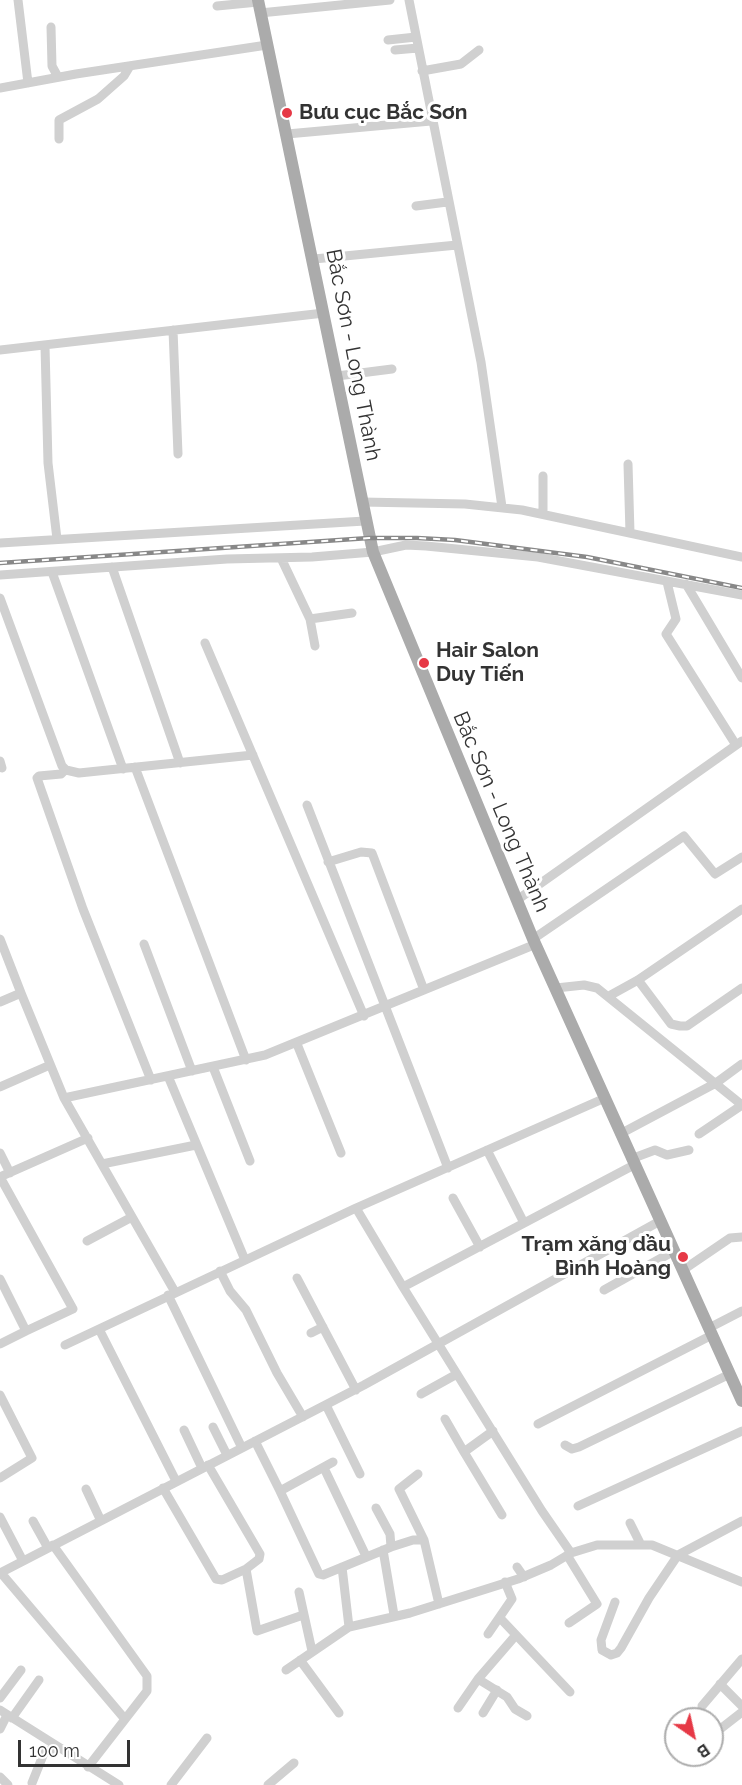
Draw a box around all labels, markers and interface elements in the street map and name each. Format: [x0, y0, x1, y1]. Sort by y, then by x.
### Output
place label: Bưu cục Bắc Sơn [299, 100, 467, 126]
marker: Bưu cục Bắc Sơn [280, 106, 294, 120]
street label: Bắc Sơn - Long Thành [320, 247, 386, 463]
place label: Hair Salon Duy Tiến [436, 638, 539, 688]
marker: Hair Salon Duy Tiến [417, 656, 431, 670]
street label: Bắc Sơn - Long Thành [447, 708, 555, 916]
place label: Trạm xăng dầu Bình Hoàng [522, 1232, 671, 1282]
marker: Trạm xăng dầu Bình Hoàng [676, 1250, 690, 1264]
north arrow [664, 1707, 724, 1767]
scale bar [21, 1728, 134, 1766]
text: 100 m [29, 1740, 80, 1761]
text: B [693, 1740, 713, 1762]

